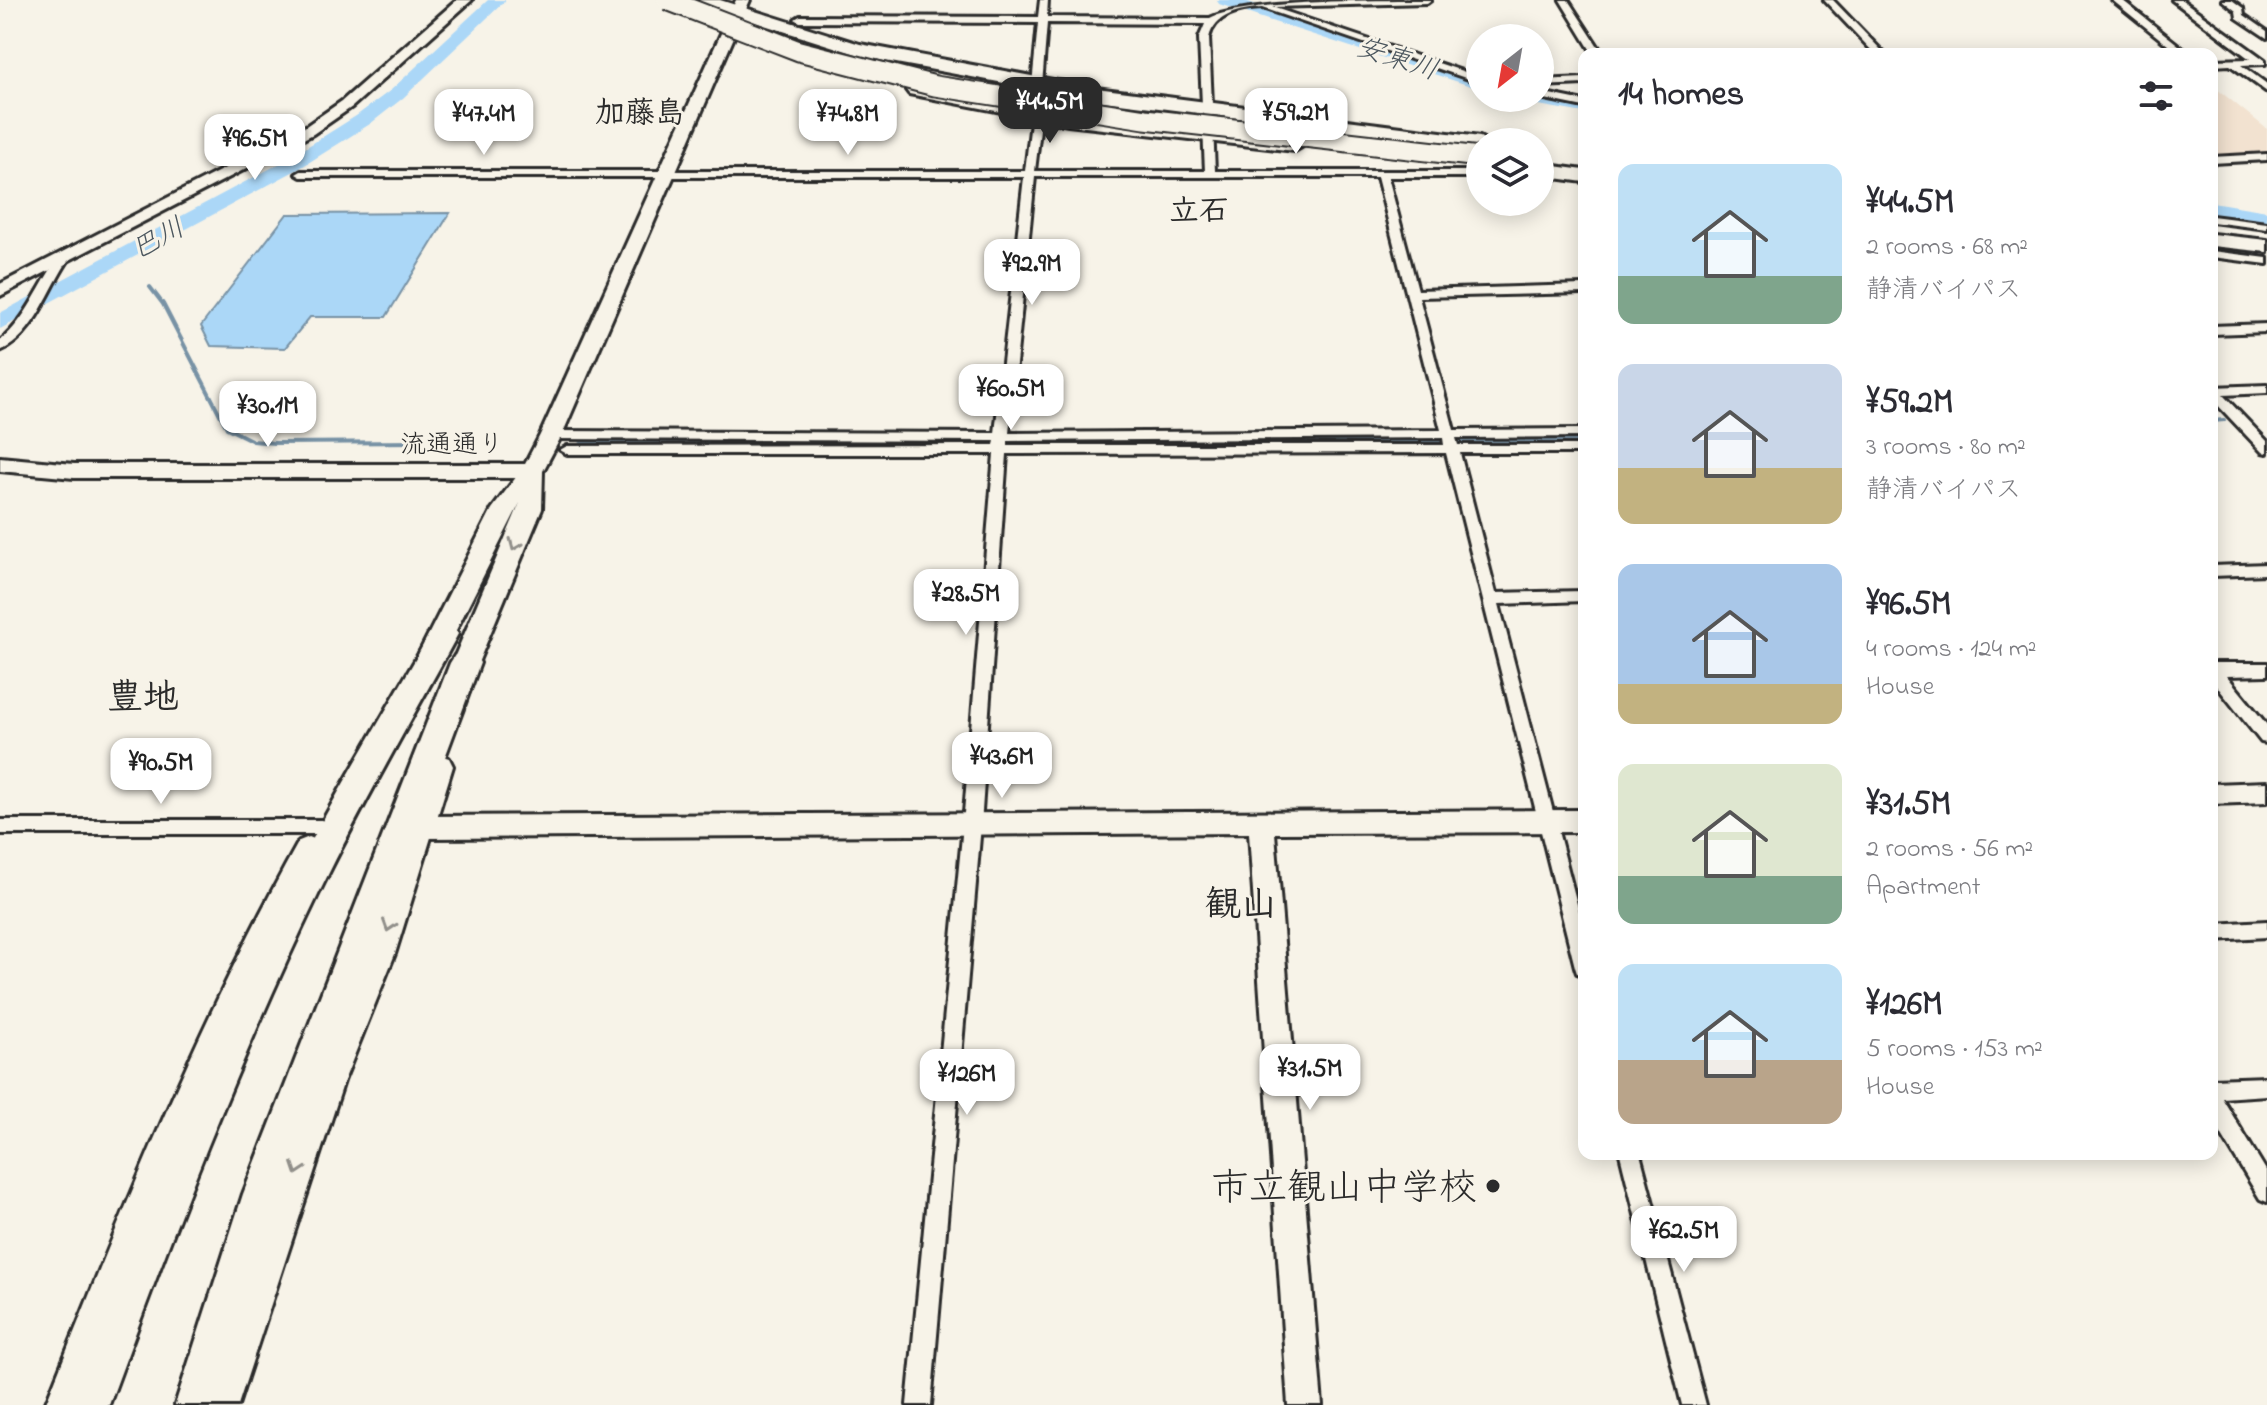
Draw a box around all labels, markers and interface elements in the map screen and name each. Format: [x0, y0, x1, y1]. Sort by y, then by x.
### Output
north arrow [1466, 24, 1554, 112]
map controls [1466, 24, 1554, 216]
water label: 安東川 [1351, 28, 1443, 93]
text: 14 homes [1618, 71, 1744, 121]
icon: filters [2134, 74, 2178, 118]
pin: ¥44.5M [985, 77, 1115, 145]
text: ¥44.5M [1016, 84, 1084, 122]
pin: ¥59.2M [1231, 88, 1361, 156]
pin: ¥47.4M [419, 89, 549, 157]
pin: ¥74.8M [783, 89, 913, 157]
district label: 加藤島 [595, 93, 685, 137]
text: ¥59.2M [1263, 95, 1329, 133]
text: ¥47.4M [452, 96, 516, 134]
text: ¥74.8M [817, 96, 879, 134]
pin: ¥96.5M [190, 114, 320, 182]
text: ¥96.5M [222, 121, 288, 159]
button: layers [1466, 128, 1554, 216]
text: ¥44.5M [1866, 179, 1954, 229]
district label: 立石 [1169, 191, 1229, 235]
icon: home [1682, 196, 1778, 292]
water label: 巴川 [124, 209, 193, 271]
text: 2 rooms · 68 m² [1866, 229, 2028, 267]
pin: ¥92.9M [967, 239, 1097, 307]
text: ¥92.9M [1002, 246, 1062, 284]
text: 静清バイパス [1866, 272, 2021, 310]
pin: ¥60.5M [946, 364, 1076, 432]
text: ¥60.5M [977, 371, 1045, 409]
text: ¥59.2M [1866, 379, 1953, 429]
pin: ¥30.1M [203, 381, 333, 449]
text: ¥30.1M [237, 388, 299, 426]
icon: home [1682, 396, 1778, 492]
street label: 流通通り [400, 427, 504, 465]
text: 3 rooms · 80 m² [1866, 429, 2026, 467]
text: 静清バイパス [1866, 472, 2021, 510]
one-way arrow [509, 537, 525, 552]
pin: ¥28.5M [901, 569, 1031, 637]
text: ¥28.5M [932, 576, 1000, 614]
text: ¥96.5M [1866, 581, 1951, 631]
icon: home [1682, 596, 1778, 692]
text: 4 rooms · 124 m² [1866, 631, 2037, 669]
text: House [1866, 669, 1934, 707]
district label: 豊地 [107, 673, 179, 726]
pin: ¥43.6M [937, 732, 1067, 800]
pin: ¥90.5M [96, 738, 226, 806]
text: ¥43.6M [970, 739, 1034, 777]
text: ¥90.5M [128, 745, 194, 783]
text: ¥31.5M [1866, 781, 1951, 831]
icon: home [1682, 796, 1778, 892]
text: 2 rooms · 56 m² [1866, 831, 2033, 869]
text: Apartment [1866, 869, 1980, 907]
district label: 観山 [1205, 880, 1277, 933]
one-way arrow [383, 919, 399, 933]
text: ¥126M [1866, 981, 1943, 1031]
icon: home [1682, 996, 1778, 1092]
text: 5 rooms · 153 m² [1866, 1031, 2043, 1069]
pin: ¥31.5M [1245, 1044, 1375, 1112]
pin: ¥126M [911, 1049, 1023, 1117]
text: ¥31.5M [1277, 1051, 1343, 1089]
text: ¥126M [938, 1056, 996, 1094]
text: House [1866, 1069, 1934, 1107]
one-way arrow [291, 1162, 307, 1176]
place label: 市立観山中学校 [1211, 1162, 1477, 1218]
marker: 市立観山中学校 [1484, 1177, 1502, 1195]
pin: ¥62.5M [1619, 1206, 1749, 1274]
text: ¥62.5M [1649, 1213, 1719, 1251]

